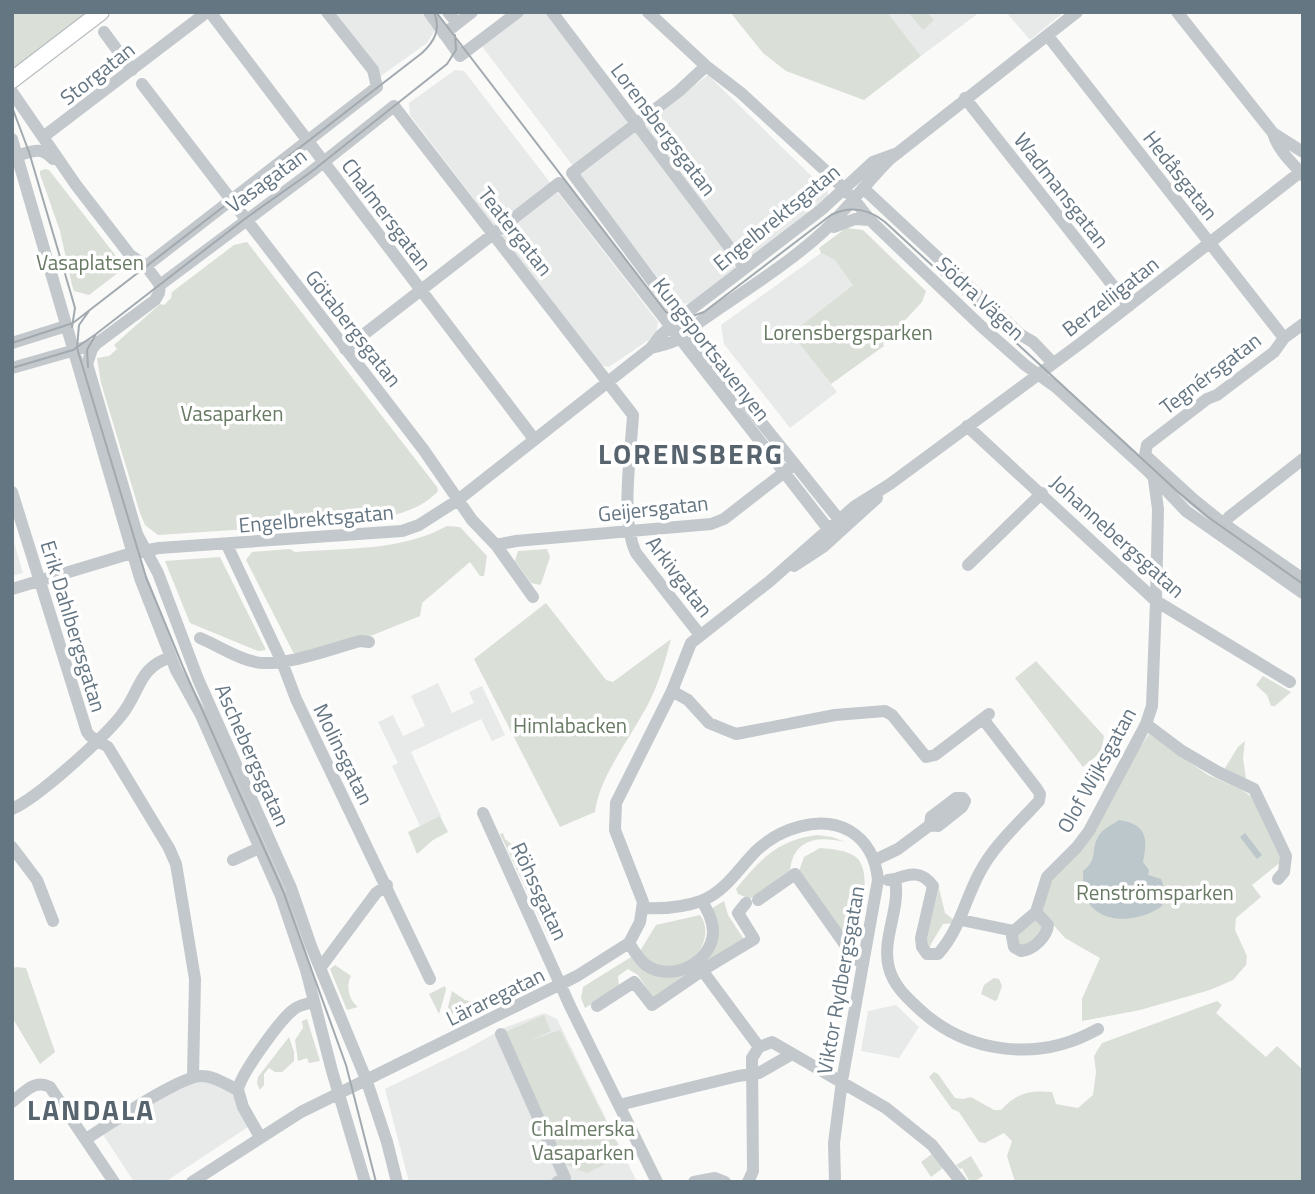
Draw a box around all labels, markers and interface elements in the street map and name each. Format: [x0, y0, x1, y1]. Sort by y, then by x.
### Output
street label: Storgatan [53, 34, 141, 112]
street label: Lorensbergsgatan [603, 56, 725, 202]
street label: Hedåsgatan [1136, 123, 1226, 227]
street label: Wadmansgatan [1006, 125, 1118, 255]
street label: Vasagatan [219, 140, 313, 220]
street label: Chalmersgatan [334, 151, 440, 277]
street label: Engelbrektsgatan [706, 156, 846, 278]
street label: Teatergatan [471, 179, 561, 283]
park label: Vasaplatsen [36, 246, 144, 278]
street label: Berzeliigatan [1055, 248, 1165, 344]
street label: Södra Vägen [930, 249, 1032, 347]
street label: Götabergsgatan [298, 262, 410, 394]
street label: Kungsportsavenyen [645, 270, 779, 428]
park label: Lorensbergsparken [763, 316, 933, 348]
street label: Tegnérsgatan [1153, 324, 1267, 422]
park label: Vasaparken [181, 397, 283, 429]
district label: LORENSBERG [598, 432, 784, 475]
street label: Johannebergsgatan [1043, 467, 1193, 605]
street label: Geijersgatan [596, 486, 710, 530]
street label: Engelbrektsgatan [237, 495, 395, 541]
street label: Arkivgatan [639, 528, 721, 624]
street label: Erik Dahlbergsgatan [33, 536, 115, 716]
street label: Aschebergsgatan [207, 679, 299, 831]
street label: Molinsgatan [306, 698, 382, 810]
street label: Olof Wijksgatan [1048, 701, 1144, 839]
park label: Himlabacken [513, 709, 627, 741]
street label: Röhssgatan [503, 837, 577, 945]
park label: Renströmsparken [1076, 876, 1234, 908]
street label: Viktor Rydbergsgatan [808, 883, 872, 1077]
street label: Läraregatan [440, 958, 550, 1034]
district label: LANDALA [27, 1088, 155, 1131]
park label: Chalmerska Vasaparken [531, 1112, 635, 1168]

